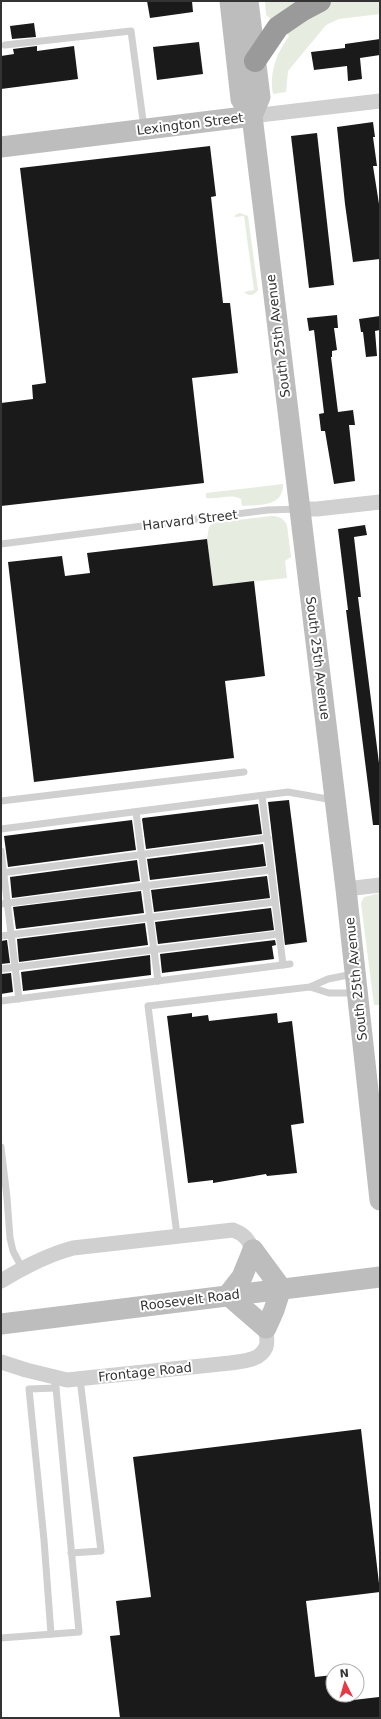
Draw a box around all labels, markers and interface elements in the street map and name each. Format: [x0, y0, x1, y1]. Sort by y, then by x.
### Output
street label: Lexington Street [136, 110, 244, 138]
street label: South 25th Avenue [263, 273, 293, 399]
street label: Harvard Street [142, 507, 238, 533]
street label: South 25th Avenue [303, 595, 333, 721]
street label: South 25th Avenue [342, 916, 370, 1042]
street label: Roosevelt Road [139, 1286, 241, 1314]
street label: Frontage Road [98, 1360, 192, 1384]
north arrow [325, 1663, 365, 1703]
text: N [339, 1667, 349, 1680]

